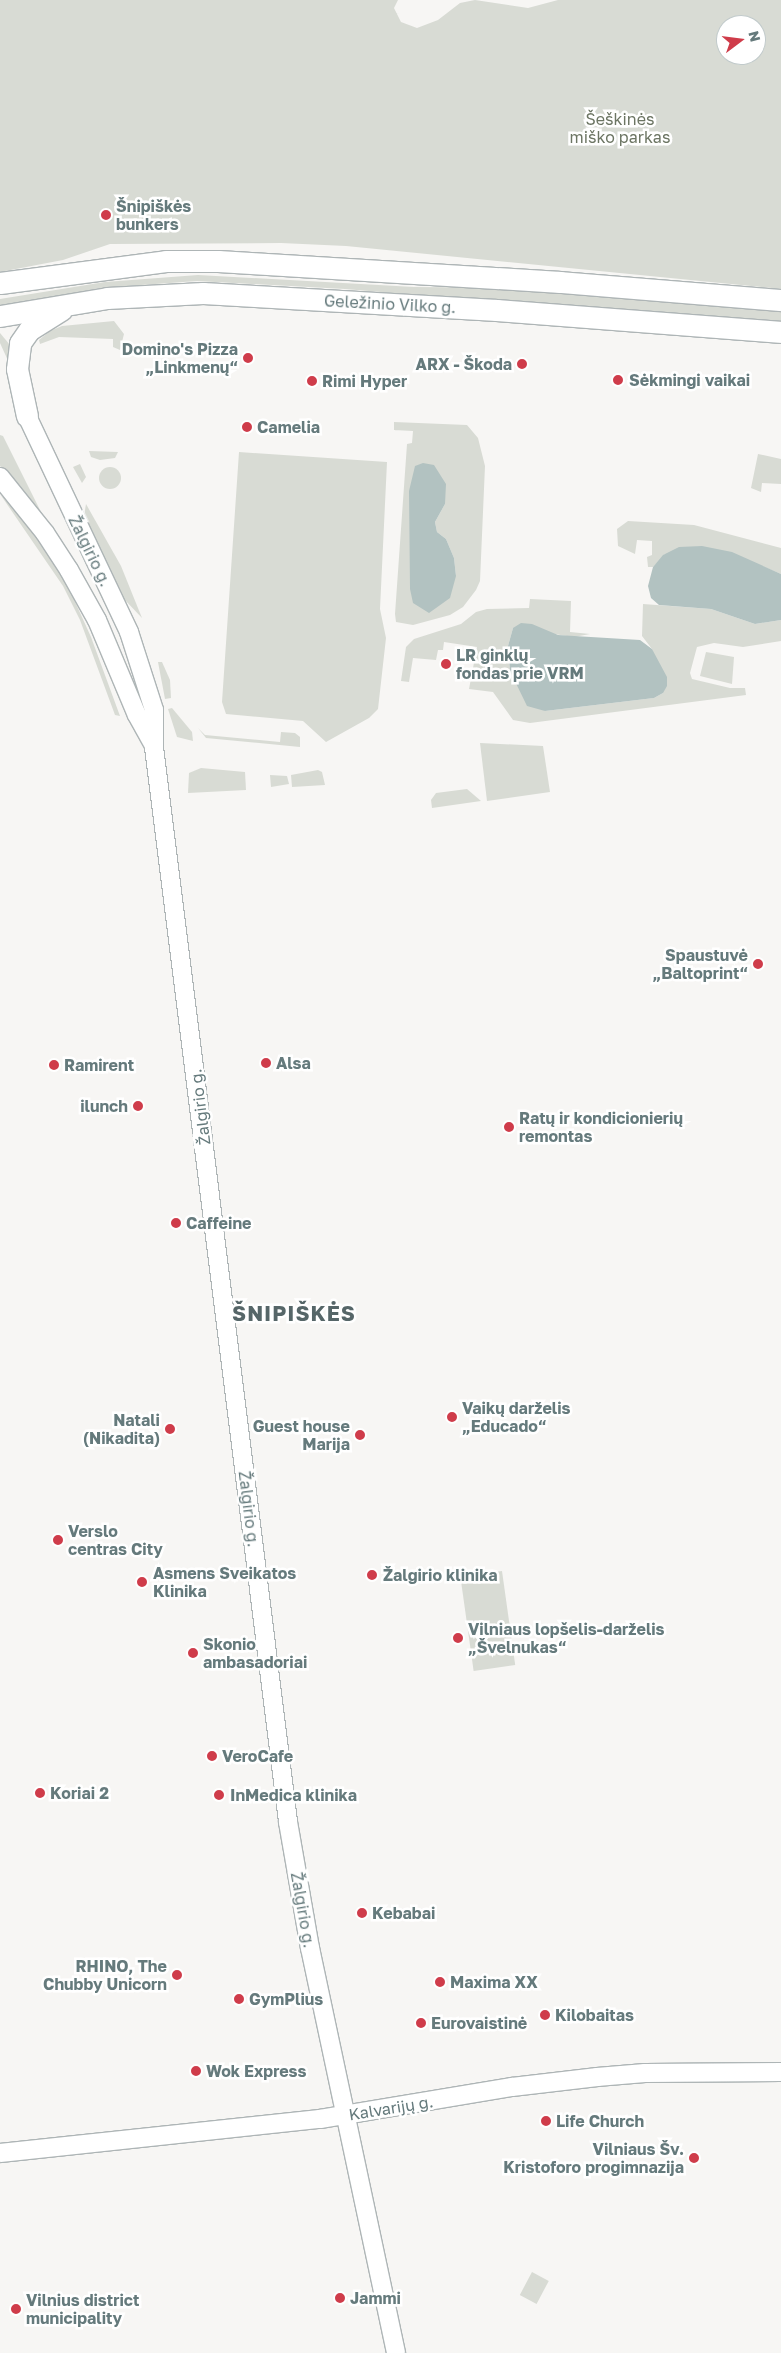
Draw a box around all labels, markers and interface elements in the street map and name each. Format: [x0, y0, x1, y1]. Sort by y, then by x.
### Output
north arrow [716, 15, 766, 65]
text: N [745, 29, 765, 44]
park label: Šeškinės miško parkas [570, 109, 670, 147]
place label: Šnipiškės bunkers [116, 196, 191, 234]
marker: Šnipiškės bunkers [100, 209, 112, 221]
street label: Geležinio Vilko g. [324, 291, 456, 317]
place label: Domino's Pizza „Linkmenų“ [122, 339, 238, 377]
marker: Domino's Pizza „Linkmenų“ [242, 352, 254, 364]
place label: ARX - Škoda [416, 354, 512, 374]
marker: ARX - Škoda [516, 358, 528, 370]
place label: Sėkmingi vaikai [629, 370, 750, 390]
place label: Rimi Hyper [322, 371, 407, 391]
marker: Sėkmingi vaikai [611, 373, 625, 387]
marker: Rimi Hyper [306, 375, 318, 387]
place label: Camelia [257, 417, 320, 437]
marker: Camelia [241, 421, 253, 433]
street label: Žalgirio g. [65, 512, 115, 590]
place label: LR ginklų fondas prie VRM [456, 645, 584, 683]
marker: LR ginklų fondas prie VRM [440, 658, 452, 670]
place label: Spaustuvė „Baltoprint“ [653, 945, 748, 983]
marker: Spaustuvė „Baltoprint“ [752, 958, 764, 970]
place label: Alsa [276, 1053, 311, 1073]
place label: Ramirent [64, 1055, 134, 1075]
marker: Alsa [260, 1057, 272, 1069]
marker: Ramirent [48, 1059, 60, 1071]
street label: Žalgirio g. [186, 1068, 214, 1146]
place label: ilunch [80, 1096, 128, 1116]
marker: ilunch [132, 1100, 144, 1112]
place label: Ratų ir kondicionierių remontas [519, 1108, 683, 1146]
marker: Ratų ir kondicionierių remontas [503, 1121, 515, 1133]
place label: Caffeine [186, 1213, 251, 1233]
marker: Caffeine [170, 1217, 182, 1229]
district label: ŠNIPIŠKĖS [231, 1300, 357, 1326]
place label: Vaikų darželis „Educado“ [462, 1398, 571, 1436]
place label: Natali (Nikadita) [83, 1410, 160, 1448]
marker: Vaikų darželis „Educado“ [446, 1411, 458, 1423]
place label: Guest house Marija [253, 1416, 350, 1454]
marker: Natali (Nikadita) [164, 1423, 176, 1435]
marker: Guest house Marija [354, 1429, 366, 1441]
street label: Žalgirio g. [235, 1470, 263, 1548]
place label: Verslo centras City [68, 1521, 163, 1559]
marker: Verslo centras City [52, 1534, 64, 1546]
place label: Asmens Sveikatos Klinika [153, 1563, 296, 1601]
place label: Žalgirio klinika [383, 1565, 498, 1585]
marker: Žalgirio klinika [365, 1568, 379, 1582]
marker: Asmens Sveikatos Klinika [135, 1575, 149, 1589]
place label: Vilniaus lopšelis-darželis „Švelnukas“ [468, 1619, 665, 1657]
marker: Vilniaus lopšelis-darželis „Švelnukas“ [452, 1632, 464, 1644]
place label: Skonio ambasadoriai [203, 1634, 307, 1672]
marker: Skonio ambasadoriai [187, 1647, 199, 1659]
place label: VeroCafe [222, 1746, 293, 1766]
marker: VeroCafe [206, 1750, 218, 1762]
place label: Koriai 2 [50, 1783, 109, 1803]
place label: InMedica klinika [230, 1785, 357, 1805]
marker: Koriai 2 [34, 1787, 46, 1799]
marker: InMedica klinika [212, 1788, 226, 1802]
street label: Žalgirio g. [287, 1871, 319, 1949]
place label: Kebabai [372, 1903, 435, 1923]
marker: Kebabai [356, 1907, 368, 1919]
place label: RHINO, The Chubby Unicorn [43, 1956, 167, 1994]
marker: RHINO, The Chubby Unicorn [171, 1969, 183, 1981]
place label: Maxima XX [450, 1972, 538, 1992]
marker: Maxima XX [434, 1976, 446, 1988]
place label: GymPlius [249, 1989, 323, 2009]
marker: GymPlius [233, 1993, 245, 2005]
place label: Kilobaitas [555, 2005, 634, 2025]
marker: Kilobaitas [539, 2009, 551, 2021]
place label: Eurovaistinė [431, 2013, 527, 2033]
marker: Eurovaistinė [415, 2017, 427, 2029]
place label: Wok Express [206, 2061, 307, 2081]
marker: Wok Express [190, 2065, 202, 2077]
street label: Kalvarijų g. [347, 2092, 435, 2124]
place label: Life Church [556, 2111, 644, 2131]
marker: Life Church [540, 2115, 552, 2127]
place label: Vilniaus Šv. Kristoforo progimnazija [503, 2139, 684, 2177]
marker: Vilniaus Šv. Kristoforo progimnazija [688, 2152, 700, 2164]
place label: Jammi [350, 2288, 401, 2308]
place label: Vilnius district municipality [26, 2290, 139, 2328]
marker: Jammi [334, 2292, 346, 2304]
marker: Vilnius district municipality [10, 2303, 22, 2315]

